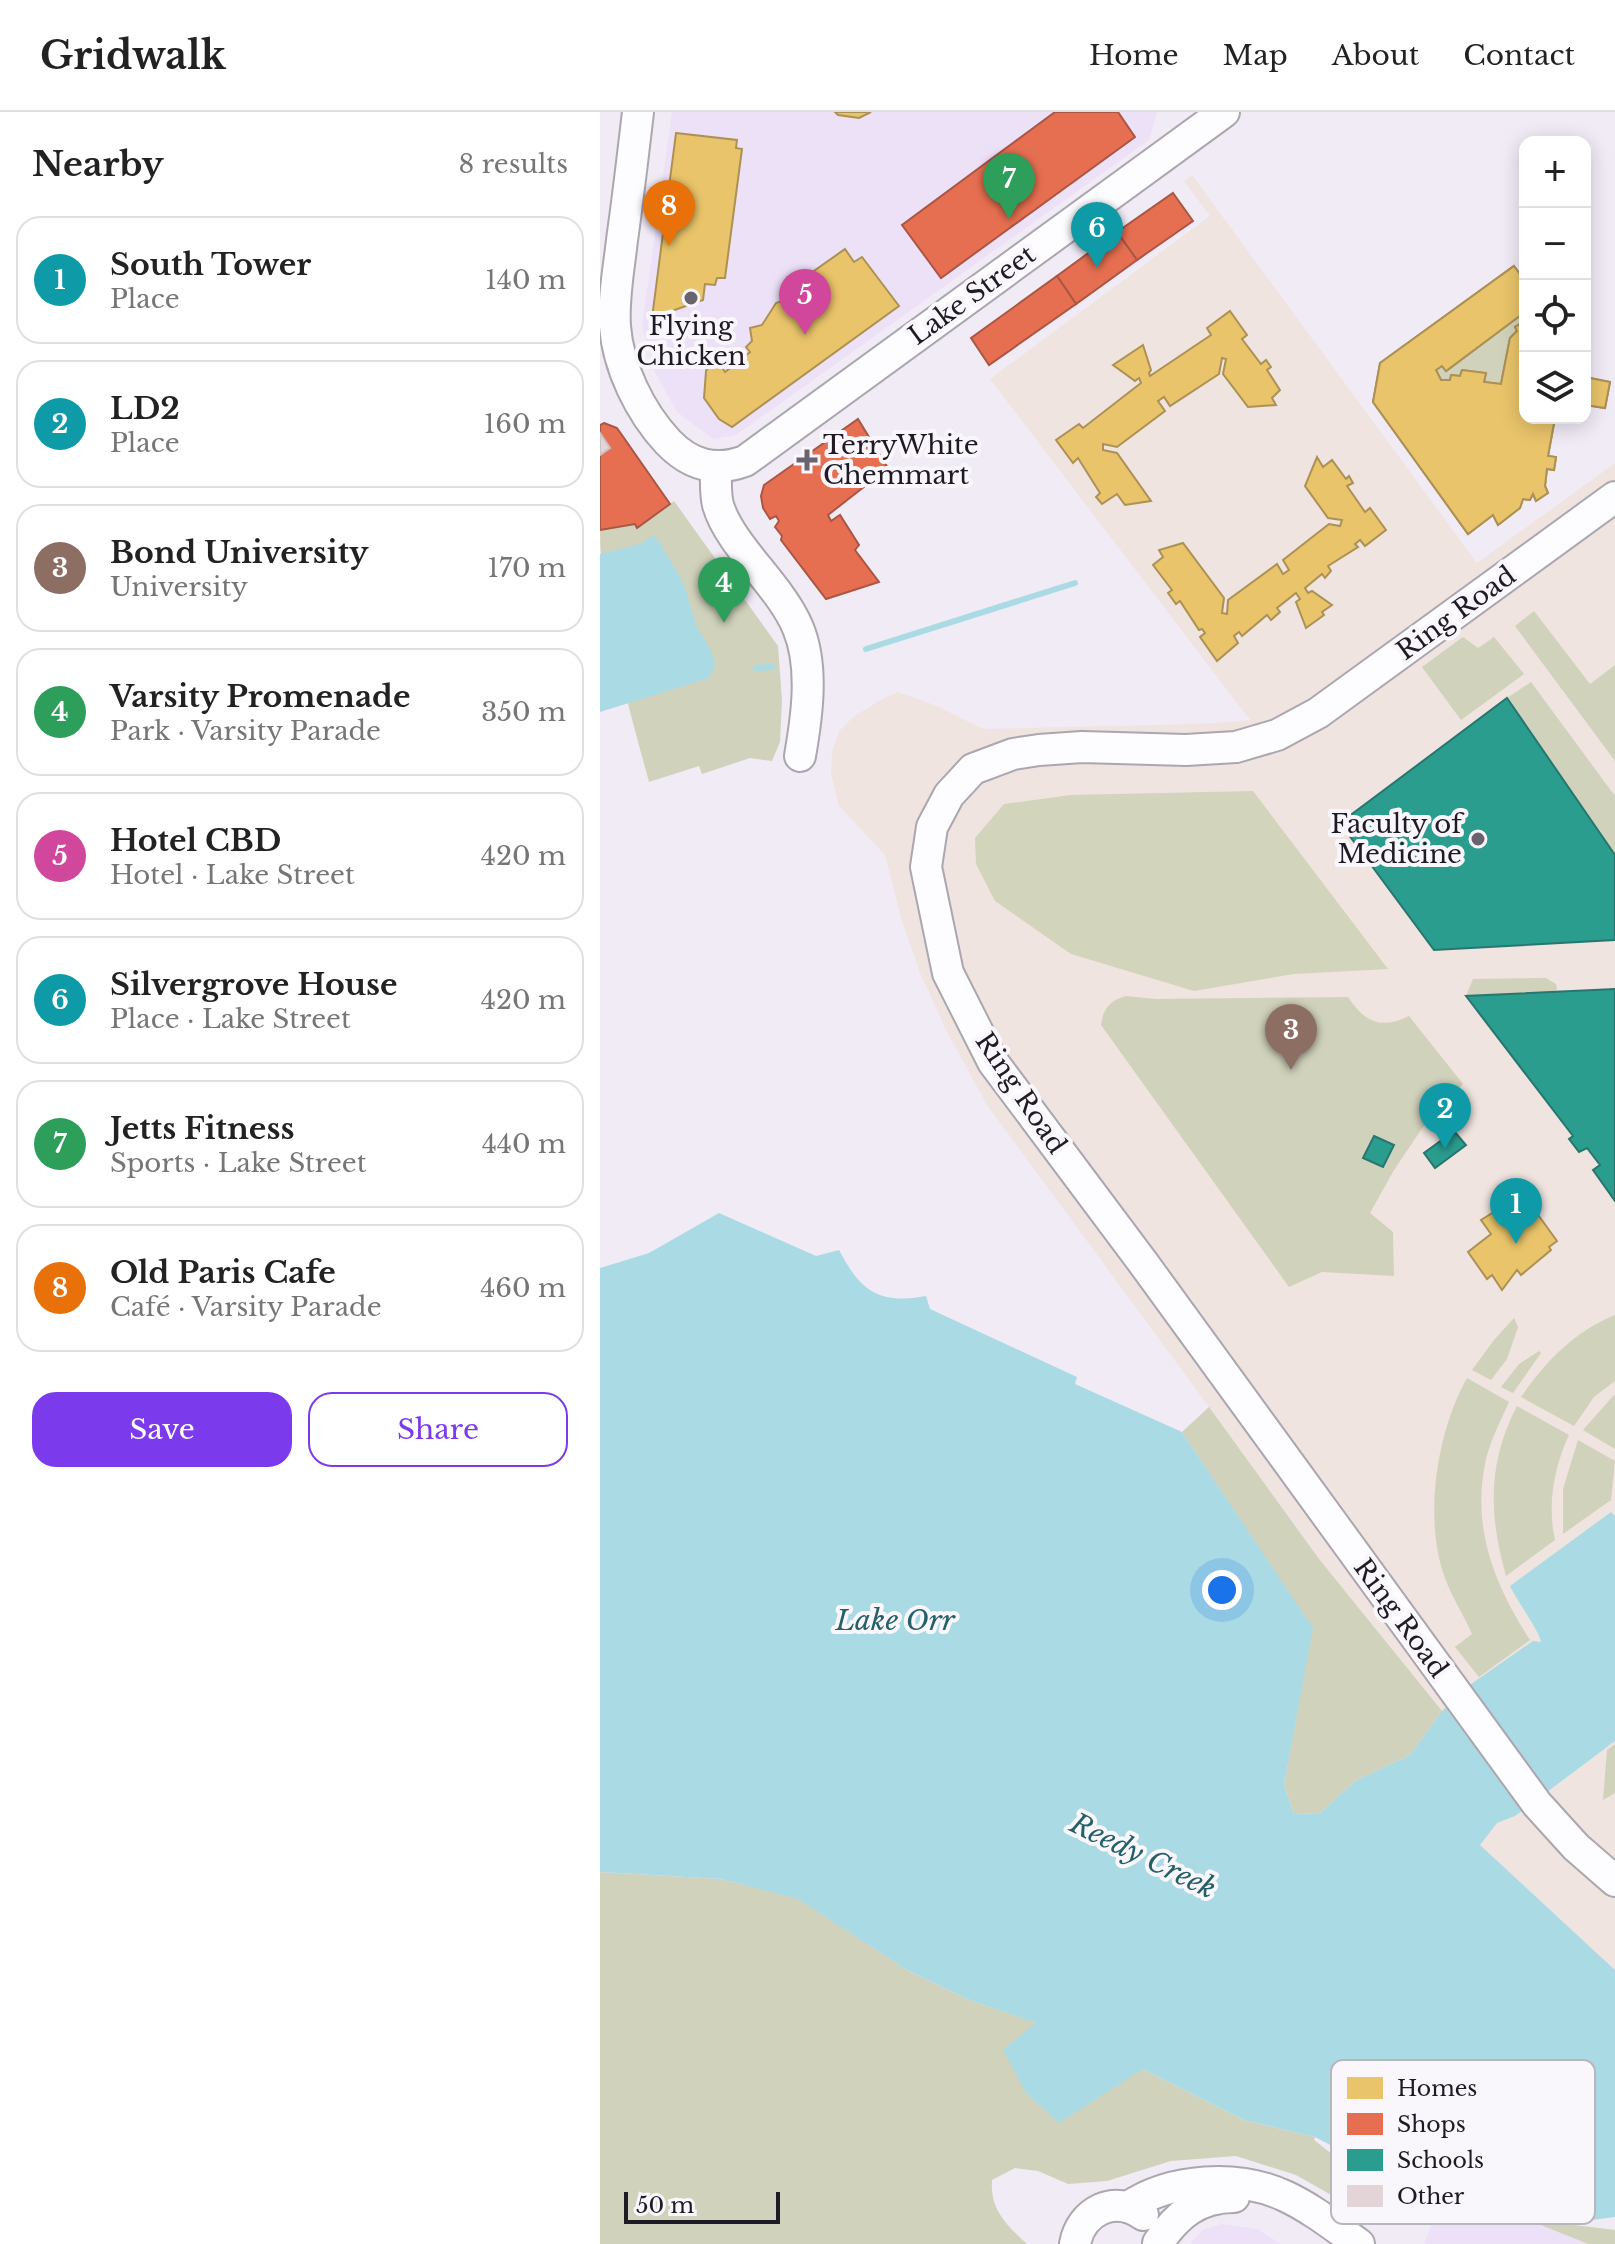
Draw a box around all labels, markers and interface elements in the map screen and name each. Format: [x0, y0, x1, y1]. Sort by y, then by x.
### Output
text: Gridwalk [40, 32, 226, 79]
text: Home [1089, 38, 1179, 73]
text: Map [1223, 38, 1288, 73]
text: About [1332, 38, 1419, 73]
text: Contact [1463, 38, 1575, 73]
map controls [1519, 136, 1591, 424]
button: + [1519, 136, 1591, 208]
text: Nearby [32, 143, 164, 185]
text: 8 results [458, 148, 568, 180]
pin: 7 [983, 153, 1035, 219]
pin: 8 [643, 180, 695, 246]
pin: 6 [1071, 202, 1123, 268]
button: − [1519, 208, 1591, 280]
street label: Lake Street [902, 238, 1042, 352]
text: South Tower [110, 246, 311, 283]
text: 1 [54, 264, 66, 296]
text: 140 m [485, 264, 566, 296]
pin: 5 [779, 269, 831, 335]
button: locate [1519, 280, 1591, 352]
text: Place [110, 283, 180, 315]
marker: Flying Chicken [682, 289, 700, 307]
place label: Flying Chicken [636, 310, 746, 372]
button: layers [1519, 352, 1591, 424]
text: LD2 [110, 390, 180, 427]
text: 2 [52, 408, 68, 440]
text: 160 m [484, 408, 566, 440]
text: Place [110, 427, 180, 459]
place label: TerryWhite Chemmart [823, 429, 979, 491]
marker: TerryWhite Chemmart [798, 451, 816, 469]
text: Bond University [110, 534, 368, 571]
text: 3 [52, 552, 68, 584]
text: 170 m [487, 552, 566, 584]
pin: 4 [698, 557, 750, 623]
street label: Ring Road [1390, 559, 1522, 667]
text: University [110, 571, 248, 603]
text: Varsity Promenade [110, 678, 410, 715]
text: 4 [51, 696, 69, 728]
text: 350 m [481, 696, 566, 728]
text: Park · Varsity Parade [110, 715, 381, 747]
place label: Faculty of Medicine [1330, 808, 1465, 870]
text: Hotel CBD [110, 822, 281, 859]
marker: Faculty of Medicine [1469, 830, 1487, 848]
text: 5 [52, 840, 68, 872]
text: 420 m [481, 840, 566, 872]
text: Hotel · Lake Street [110, 859, 355, 891]
text: Silvergrove House [110, 966, 398, 1003]
text: 6 [51, 984, 69, 1016]
text: 420 m [481, 984, 566, 1016]
text: Place · Lake Street [110, 1003, 351, 1035]
pin: 3 [1265, 1004, 1317, 1070]
street label: Ring Road [969, 1026, 1073, 1160]
pin: 2 [1419, 1083, 1471, 1149]
text: Jetts Fitness [110, 1110, 294, 1147]
text: 7 [53, 1128, 67, 1160]
text: 440 m [482, 1128, 566, 1160]
text: Sports · Lake Street [110, 1147, 367, 1179]
pin: 1 [1490, 1178, 1542, 1244]
text: Old Paris Cafe [110, 1254, 336, 1291]
text: 8 [52, 1272, 68, 1304]
text: 460 m [480, 1272, 566, 1304]
text: Café · Varsity Parade [110, 1291, 382, 1323]
button: Save [32, 1392, 292, 1467]
button: Share [308, 1392, 568, 1467]
street label: Ring Road [1347, 1552, 1455, 1684]
your location [1202, 1570, 1242, 1610]
water label: Lake Orr [834, 1603, 956, 1638]
water label: Reedy Creek [1063, 1805, 1222, 1906]
legend [1331, 2060, 1595, 2224]
text: Homes [1397, 2075, 1477, 2102]
text: Shops [1397, 2111, 1466, 2138]
text: Schools [1397, 2147, 1484, 2174]
text: Other [1397, 2183, 1465, 2210]
scale bar [624, 2188, 780, 2224]
text: 50 m [636, 2192, 694, 2219]

